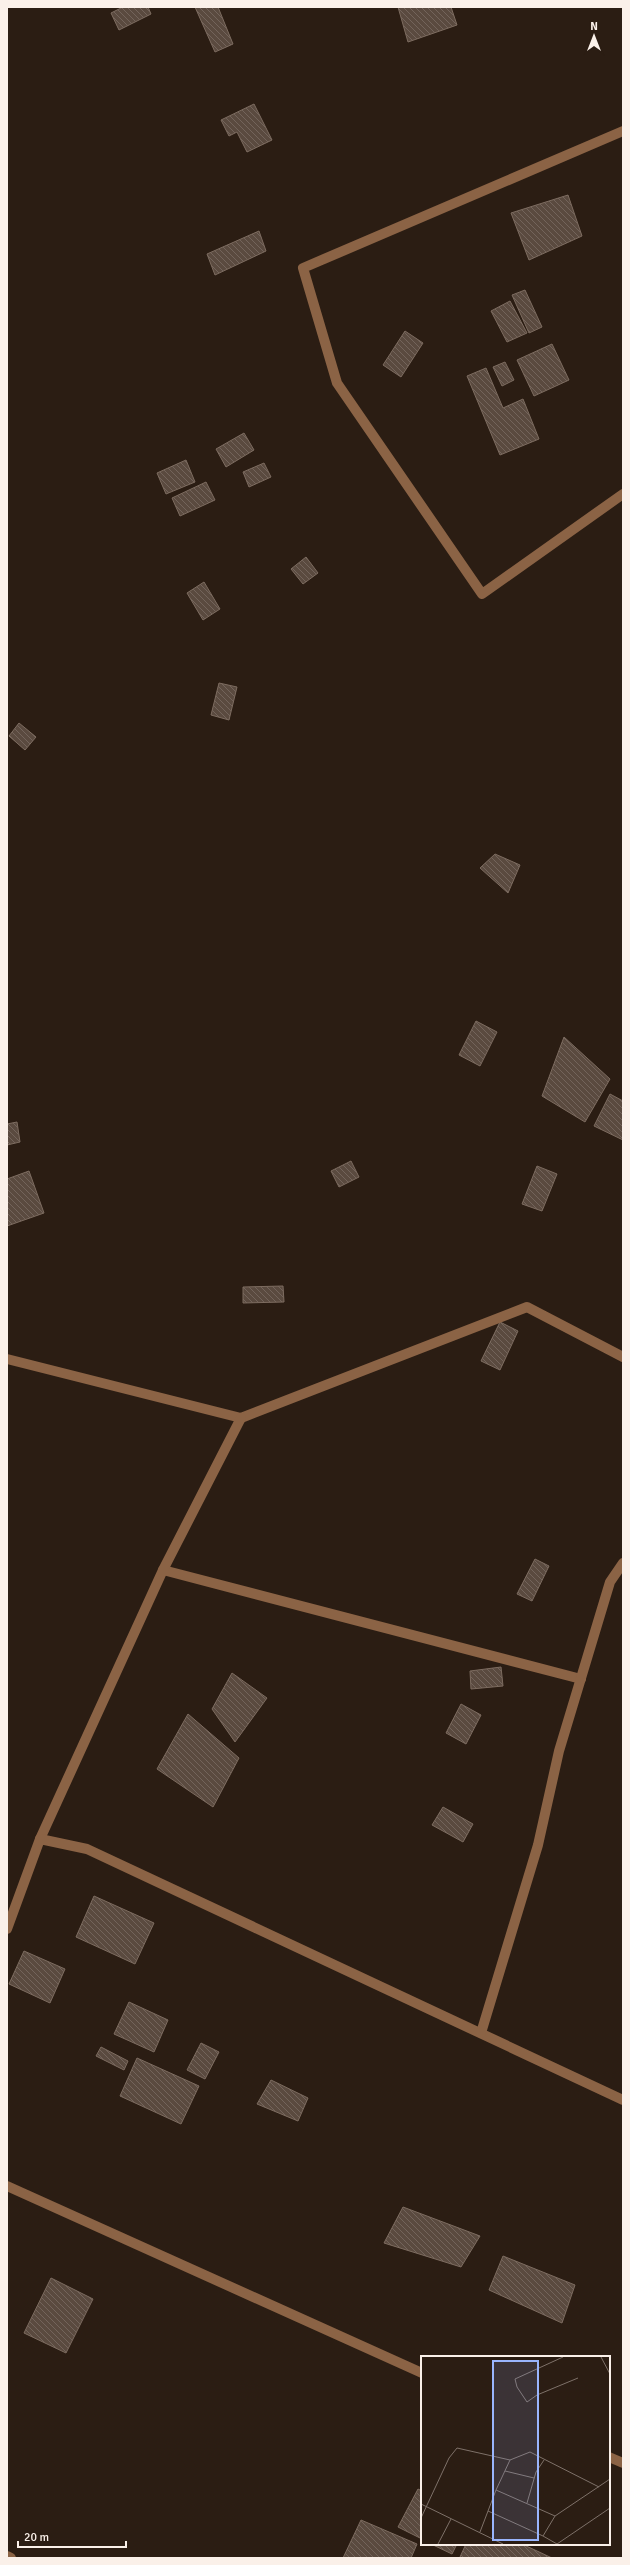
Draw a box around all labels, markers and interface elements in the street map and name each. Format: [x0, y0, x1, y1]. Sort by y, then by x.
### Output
north arrow [574, 16, 614, 56]
text: N [590, 20, 598, 33]
inset map [421, 2356, 610, 2545]
scale bar [18, 2523, 126, 2549]
text: 20 m [24, 2530, 49, 2545]

